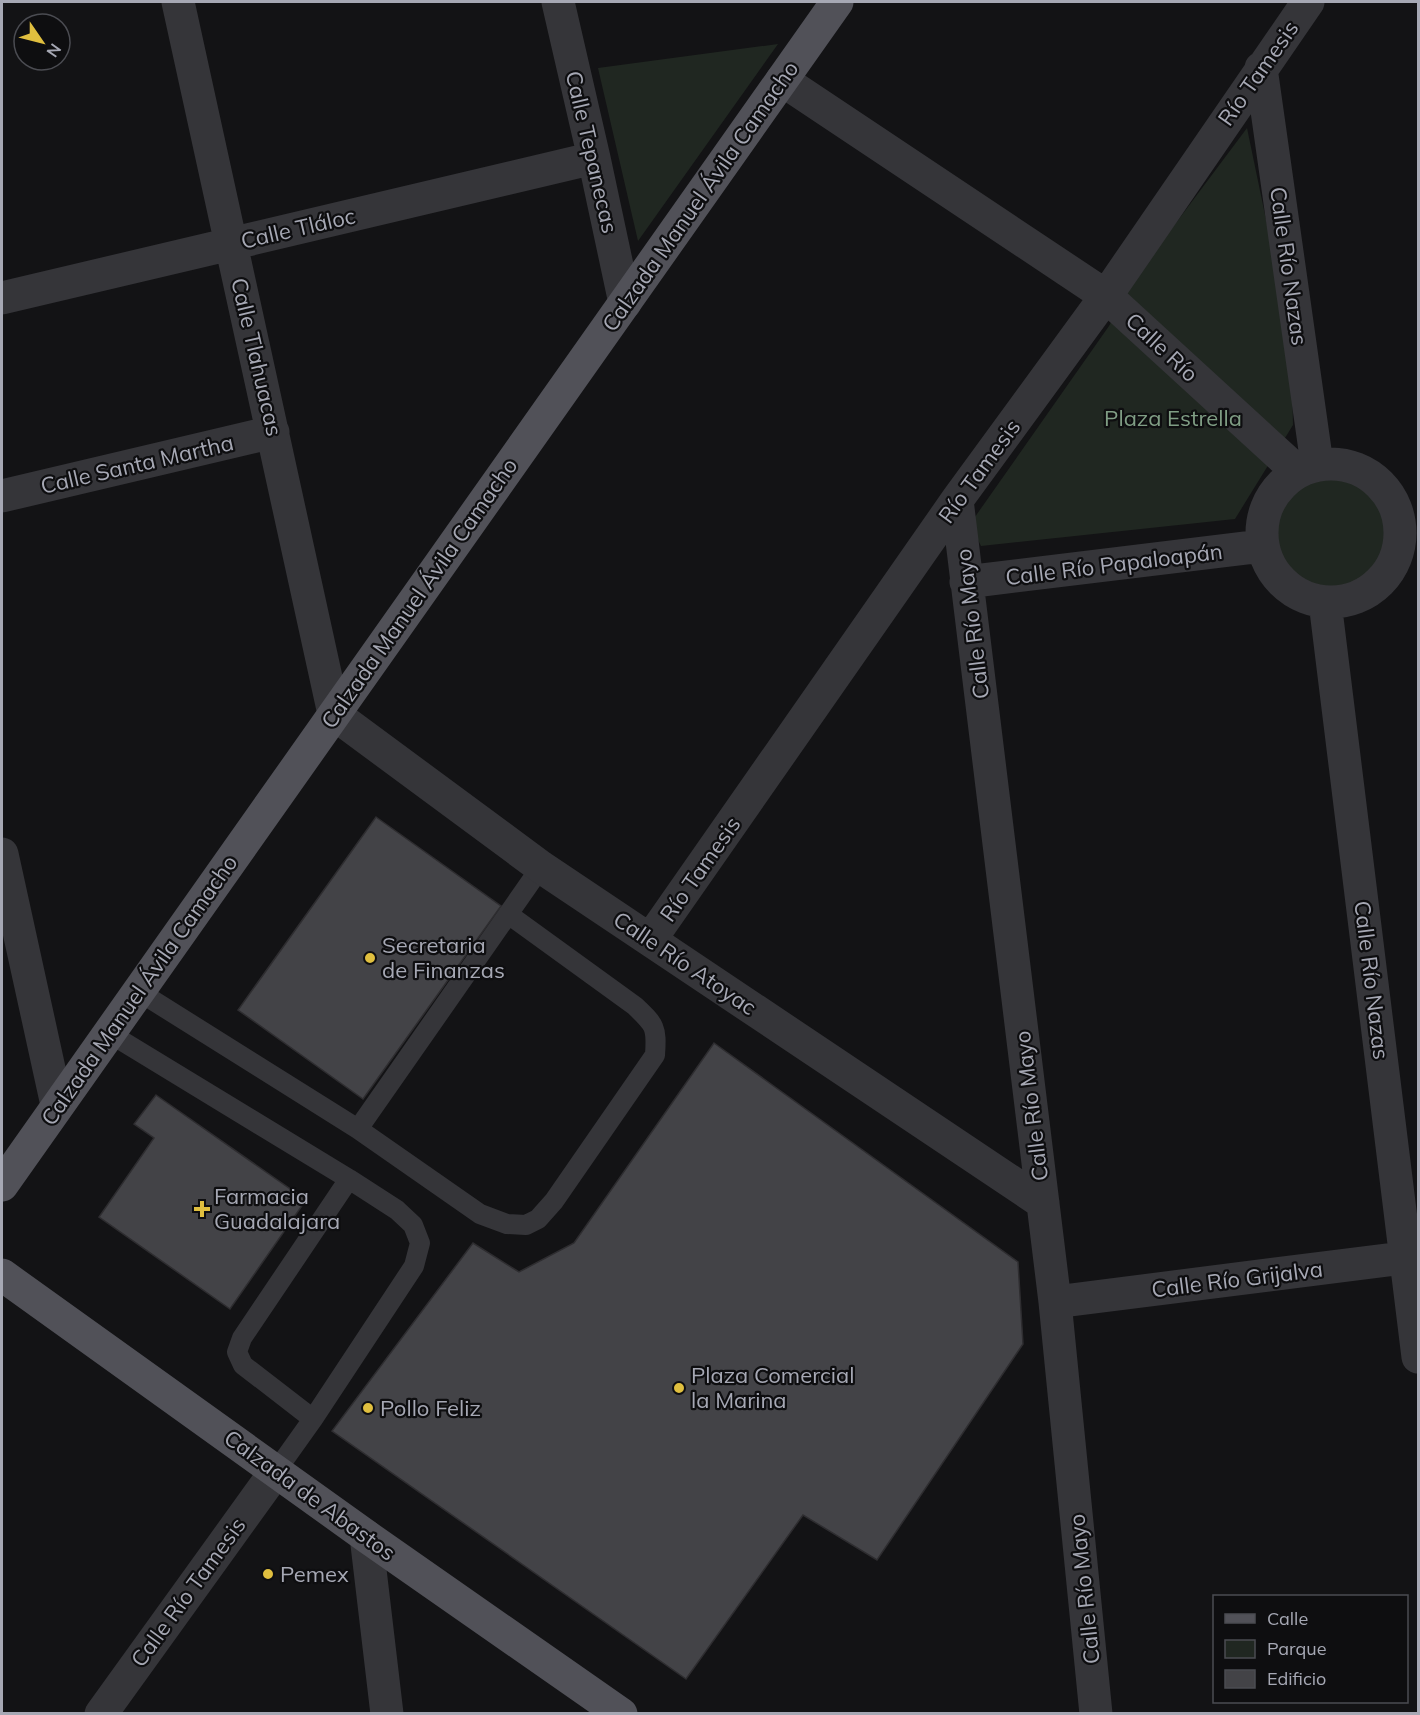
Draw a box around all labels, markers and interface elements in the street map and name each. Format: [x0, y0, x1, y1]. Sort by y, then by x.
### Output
north arrow [12, 12, 72, 72]
street label: Río Tamesis [1212, 15, 1304, 131]
text: N [43, 40, 66, 61]
street label: Calzada Manuel Ávila Camacho [596, 55, 804, 337]
street label: Calle Tepanecas [560, 68, 624, 236]
street label: Calle Río Nazas [1264, 185, 1314, 347]
street label: Calle Tláloc [238, 201, 358, 255]
street label: Calle Tlahuacas [225, 275, 289, 439]
street label: Calle Río [1120, 306, 1204, 388]
park label: Plaza Estrella [1104, 404, 1242, 432]
street label: Río Tamesis [932, 413, 1026, 529]
street label: Calle Santa Martha [38, 428, 236, 500]
street label: Calzada Manuel Ávila Camacho [315, 452, 523, 734]
street label: Calle Río Papaloapán [1004, 537, 1224, 591]
street label: Calle Río Mayo [949, 547, 995, 701]
street label: Río Tamesis [654, 811, 746, 927]
street label: Calzada Manuel Ávila Camacho [35, 849, 243, 1131]
street label: Calle Río Nazas [1348, 899, 1396, 1061]
street label: Calle Río Atoyac [608, 905, 762, 1021]
place label: Secretaria de Finanzas [382, 931, 505, 984]
marker: Secretaria de Finanzas [363, 951, 377, 965]
street label: Calle Río Mayo [1008, 1029, 1054, 1183]
place label: Farmacia Guadalajara [214, 1182, 340, 1235]
marker: Farmacia Guadalajara [195, 1202, 209, 1216]
street label: Calle Río Grijalva [1150, 1255, 1324, 1303]
place label: Plaza Comercial la Marina [691, 1361, 855, 1414]
marker: Plaza Comercial la Marina [672, 1381, 686, 1395]
place label: Pollo Feliz [380, 1394, 481, 1422]
marker: Pollo Feliz [361, 1401, 375, 1415]
street label: Calzada de Abastos [219, 1423, 401, 1567]
street label: Calle Río Tamesis [124, 1512, 252, 1672]
street label: Calle Río Mayo [1062, 1513, 1106, 1665]
place label: Pemex [280, 1560, 349, 1588]
marker: Pemex [261, 1567, 275, 1581]
legend [1213, 1595, 1408, 1703]
text: Calle [1267, 1607, 1308, 1630]
text: Parque [1267, 1637, 1326, 1660]
text: Edificio [1267, 1667, 1326, 1690]

